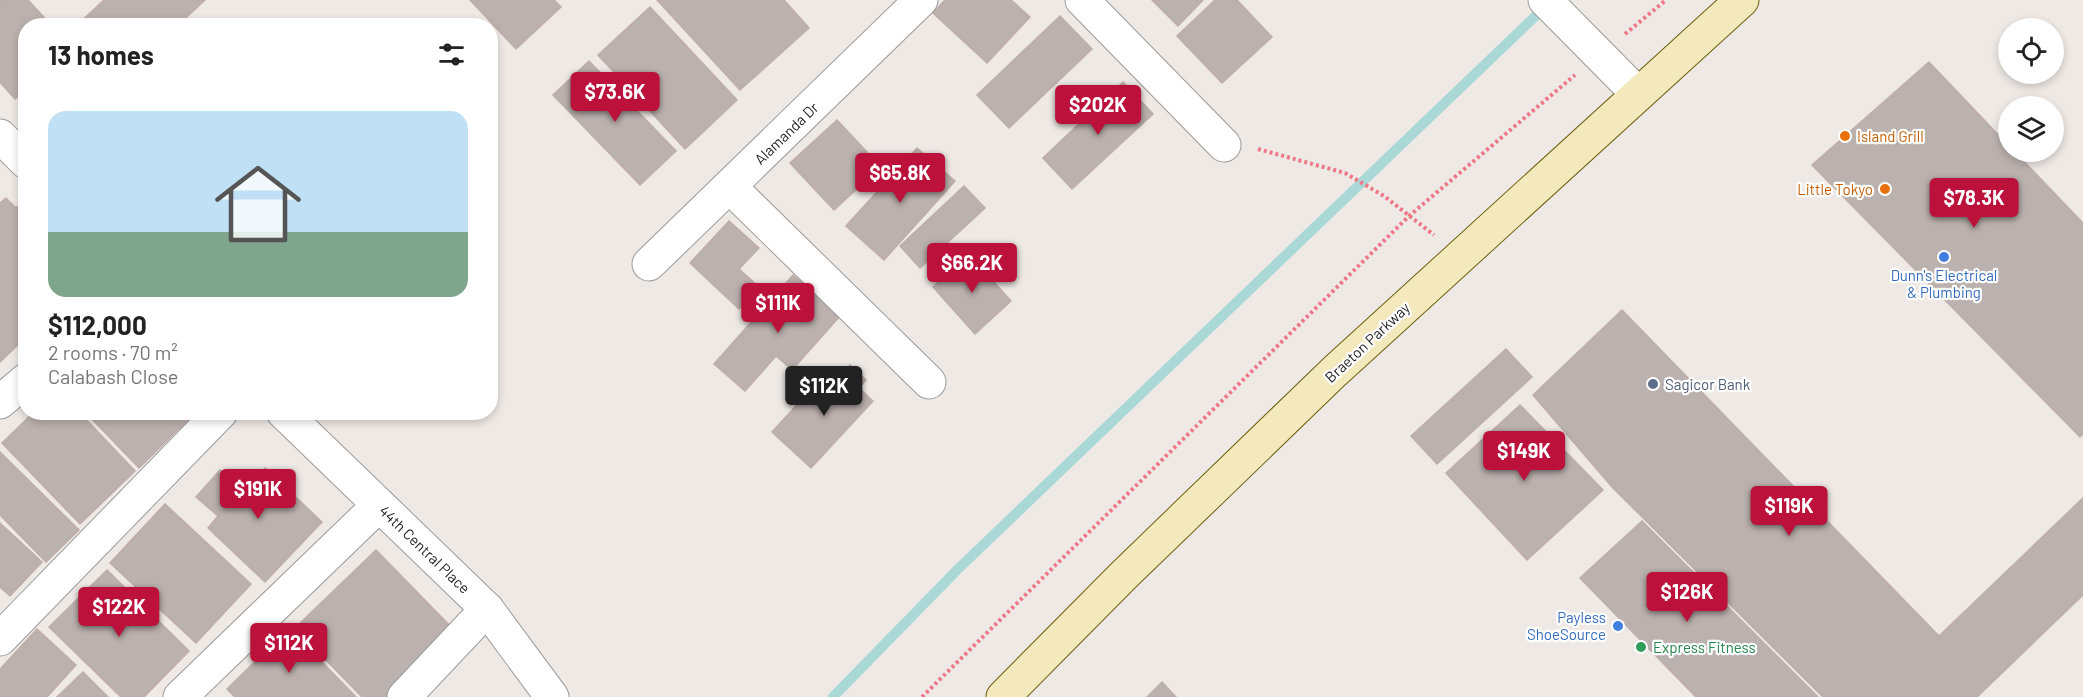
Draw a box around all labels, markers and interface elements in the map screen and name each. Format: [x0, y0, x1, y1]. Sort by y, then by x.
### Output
map controls [1998, 18, 2064, 162]
button: locate [1998, 18, 2064, 84]
icon: filters [435, 38, 468, 71]
text: 13 homes [48, 39, 154, 70]
pin: $73.6K [566, 72, 664, 123]
text: $73.6K [585, 79, 645, 103]
pin: $202K [1056, 85, 1140, 136]
text: $202K [1069, 92, 1127, 116]
button: layers [1998, 96, 2064, 162]
street label: Alamanda Dr [750, 98, 822, 168]
place label: Island Grill [1857, 127, 1924, 145]
marker: Island Grill [1838, 129, 1852, 143]
icon: home [204, 150, 312, 258]
pin: $65.8K [851, 153, 949, 204]
text: $65.8K [869, 160, 931, 184]
pin: $78.3K [1925, 178, 2023, 229]
place label: Little Tokyo [1797, 180, 1873, 198]
marker: Little Tokyo [1878, 182, 1892, 196]
text: $78.3K [1944, 185, 2004, 209]
pin: $66.2K [923, 243, 1021, 294]
text: $66.2K [941, 250, 1003, 274]
marker: Dunn's Electrical & Plumbing [1937, 250, 1951, 264]
place label: Dunn's Electrical & Plumbing [1891, 266, 1997, 301]
pin: $111K [736, 283, 820, 334]
text: $111K [755, 290, 801, 314]
street label: Braeton Parkway [1321, 298, 1413, 386]
text: $112,000 [48, 309, 147, 340]
text: 2 rooms · 70 m² [48, 340, 178, 364]
text: Calabash Close [48, 364, 179, 388]
pin: $112K [782, 366, 866, 417]
text: $112K [799, 373, 849, 397]
place label: Sagicor Bank [1665, 375, 1751, 393]
marker: Sagicor Bank [1646, 377, 1660, 391]
pin: $149K [1482, 431, 1566, 482]
text: $149K [1497, 438, 1551, 462]
pin: $191K [216, 469, 300, 520]
text: $191K [234, 476, 282, 500]
pin: $119K [1747, 486, 1831, 537]
text: $119K [1765, 493, 1813, 517]
street label: 44th Central Place [376, 501, 474, 597]
pin: $126K [1645, 572, 1729, 623]
text: $126K [1661, 579, 1713, 603]
pin: $122K [77, 587, 161, 638]
text: $122K [92, 594, 146, 618]
place label: Payless ShoeSource [1527, 608, 1606, 643]
marker: Payless ShoeSource [1611, 619, 1625, 633]
pin: $112K [247, 623, 331, 674]
text: $112K [264, 630, 314, 654]
place label: Express Fitness [1653, 638, 1756, 656]
marker: Express Fitness [1634, 640, 1648, 654]

